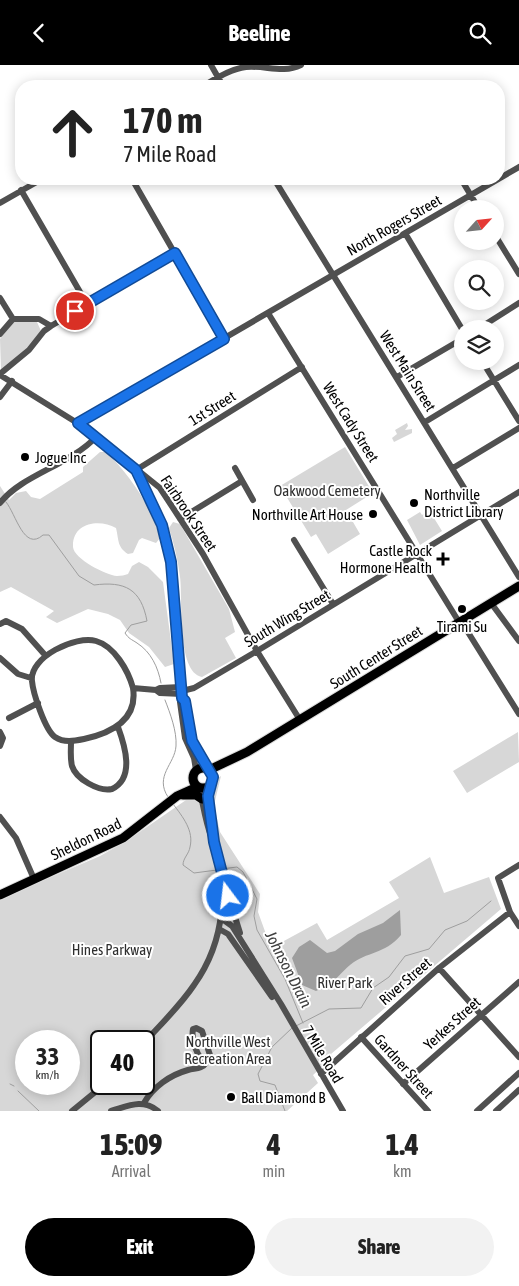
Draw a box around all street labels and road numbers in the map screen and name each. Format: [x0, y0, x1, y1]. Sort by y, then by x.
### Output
street label: North Rogers Street [344, 191, 444, 259]
street label: West Main Street [377, 328, 439, 414]
street label: West Cady Street [320, 379, 382, 465]
street label: 1st Street [186, 387, 238, 429]
street label: Fairbrook Street [157, 472, 221, 554]
street label: South Wing Street [241, 586, 333, 650]
street label: South Center Street [327, 622, 425, 692]
street label: Sheldon Road [48, 815, 124, 863]
street label: River Street [376, 954, 434, 1008]
street label: Yerkes Street [420, 993, 484, 1053]
street label: 7 Mile Road [299, 1022, 347, 1086]
street label: Gardner Street [371, 1031, 437, 1101]

